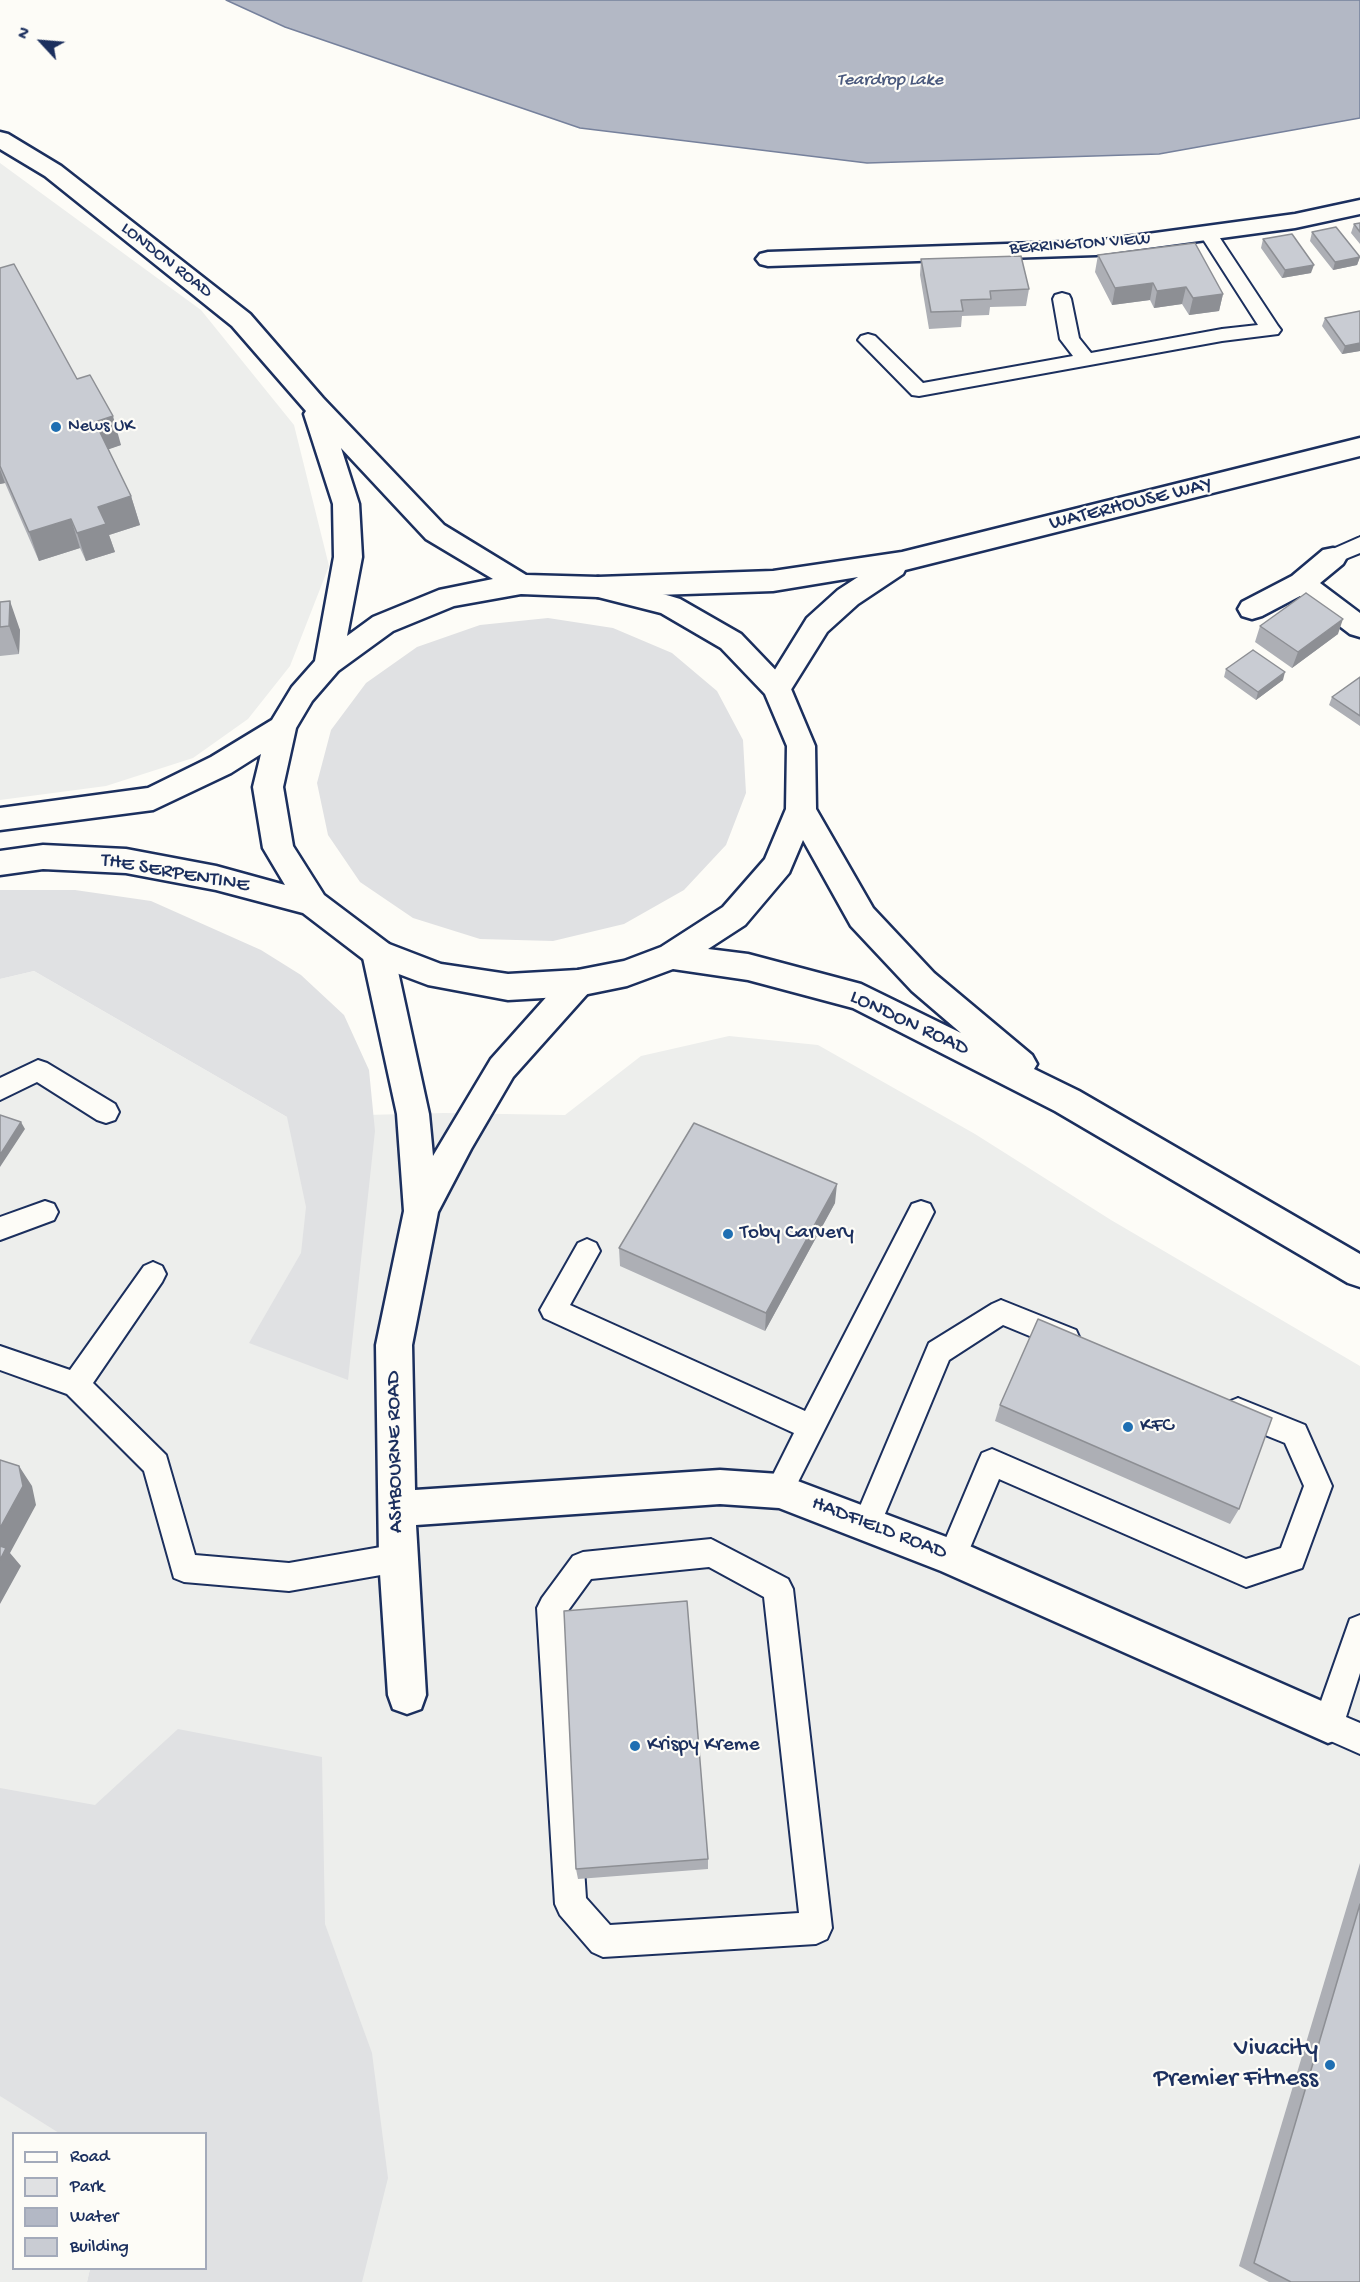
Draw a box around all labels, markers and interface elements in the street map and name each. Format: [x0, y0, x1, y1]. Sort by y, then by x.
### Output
north arrow [12, 12, 72, 72]
text: N [15, 25, 36, 43]
water label: Teardrop Lake [837, 70, 943, 92]
street label: LONDON ROAD [116, 219, 216, 303]
street label: BERRINGTON VIEW [1009, 229, 1151, 261]
place label: News UK [68, 416, 134, 438]
marker: News UK [49, 420, 63, 434]
street label: WATERHOUSE WAY [1047, 473, 1215, 537]
street label: THE SERPENTINE [99, 849, 251, 899]
street label: LONDON ROAD [845, 985, 973, 1063]
place label: Toby Carvery [740, 1221, 854, 1247]
marker: Toby Carvery [721, 1227, 735, 1241]
street label: ASHBOURNE ROAD [382, 1371, 410, 1533]
place label: KFC [1140, 1414, 1174, 1440]
marker: KFC [1121, 1420, 1135, 1434]
street label: HADFIELD ROAD [808, 1492, 950, 1566]
place label: Krispy Kreme [647, 1733, 760, 1759]
marker: Krispy Kreme [628, 1739, 642, 1753]
place label: Vivacity Premier Fitness [1154, 2034, 1318, 2096]
marker: Vivacity Premier Fitness [1323, 2058, 1337, 2072]
legend [12, 2132, 207, 2270]
text: Road [70, 2147, 109, 2168]
text: Park [70, 2177, 104, 2198]
text: Water [70, 2207, 118, 2228]
text: Building [70, 2237, 129, 2258]

